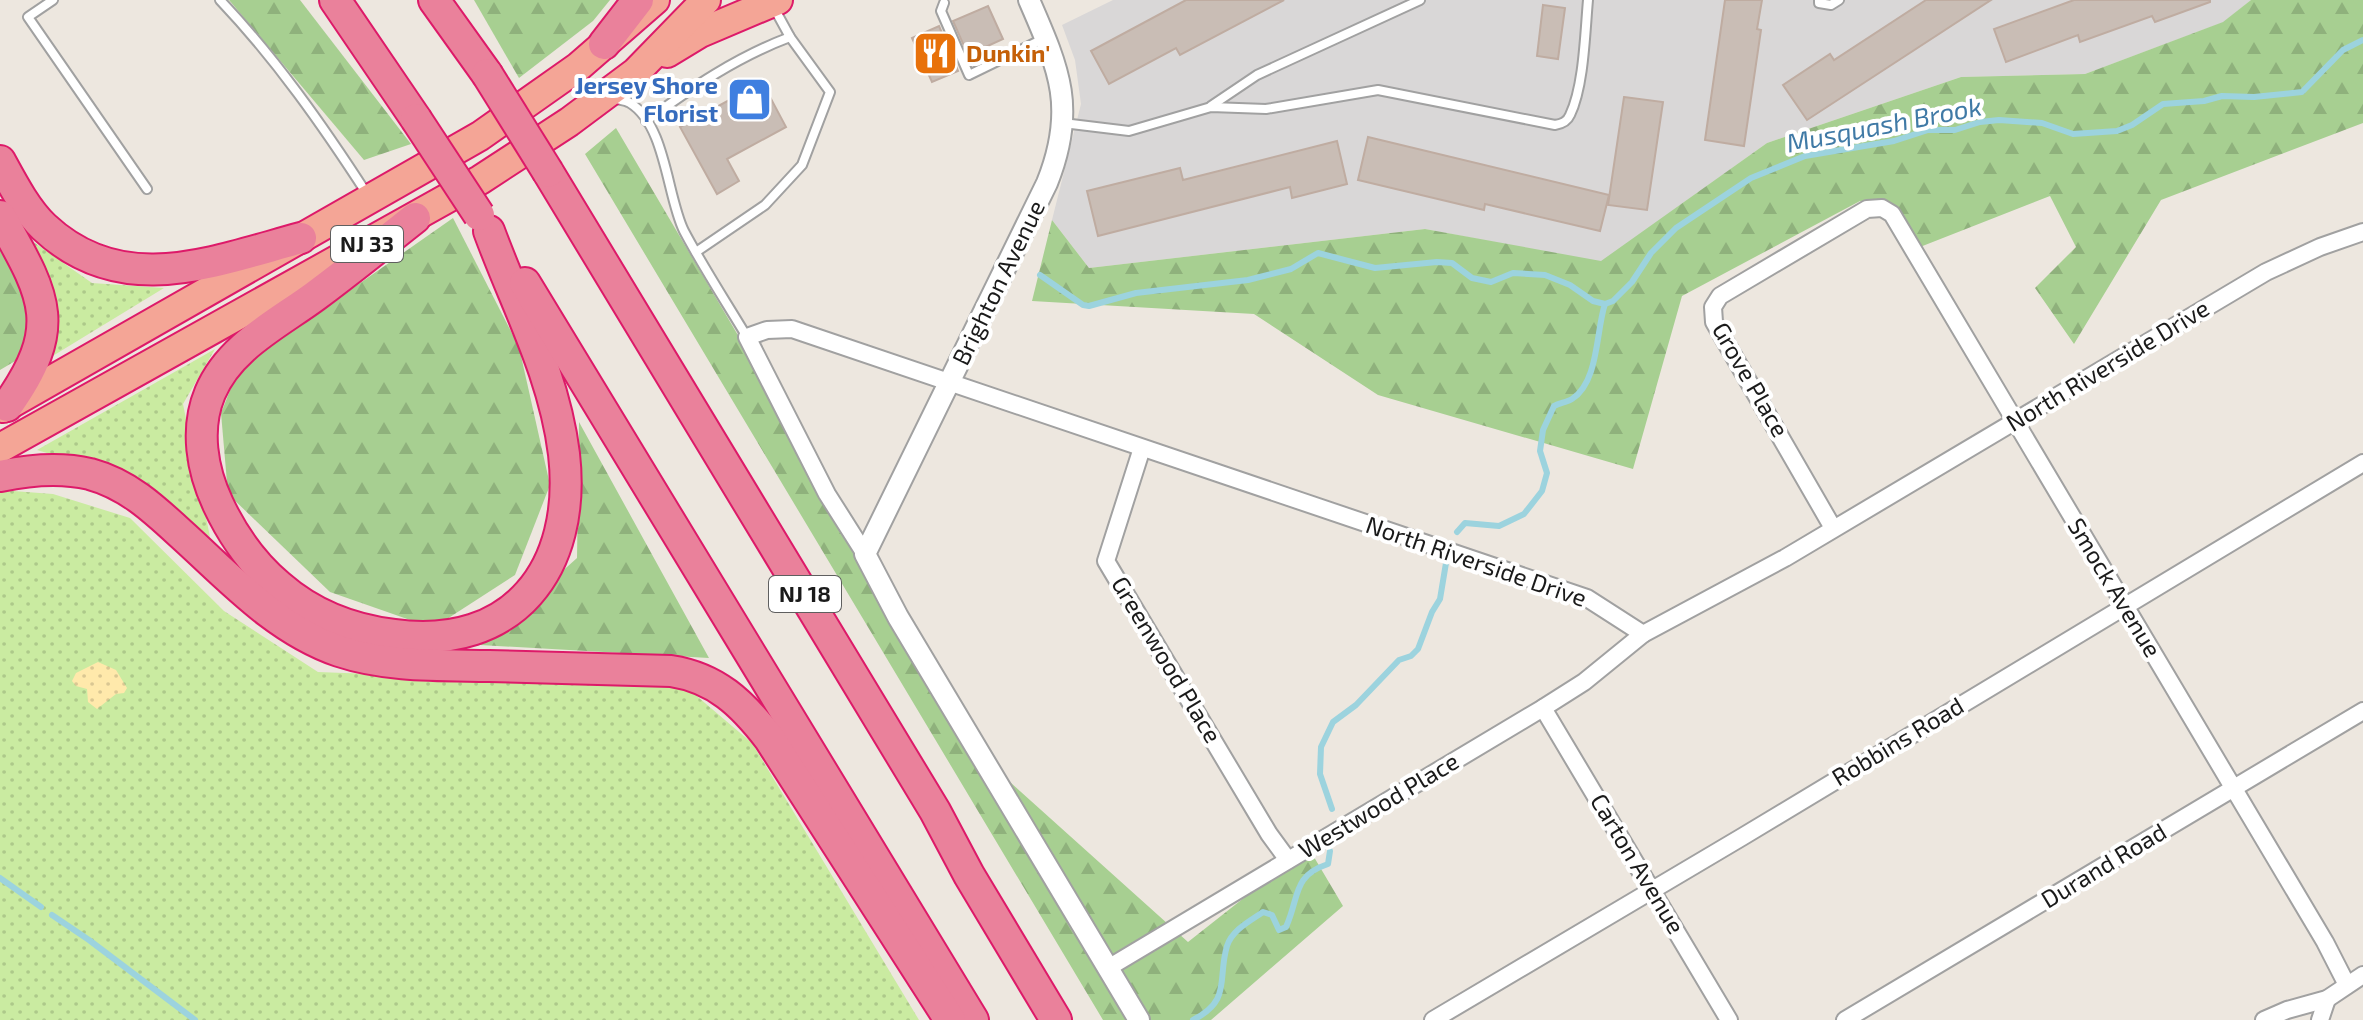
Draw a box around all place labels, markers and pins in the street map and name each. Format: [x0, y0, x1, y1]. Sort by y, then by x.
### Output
restaurant icon: Dunkin' [911, 30, 959, 78]
place label: Dunkin' [966, 38, 1050, 67]
place label: Jersey Shore Florist [575, 70, 718, 127]
shop icon: Jersey Shore Florist [725, 76, 773, 124]

